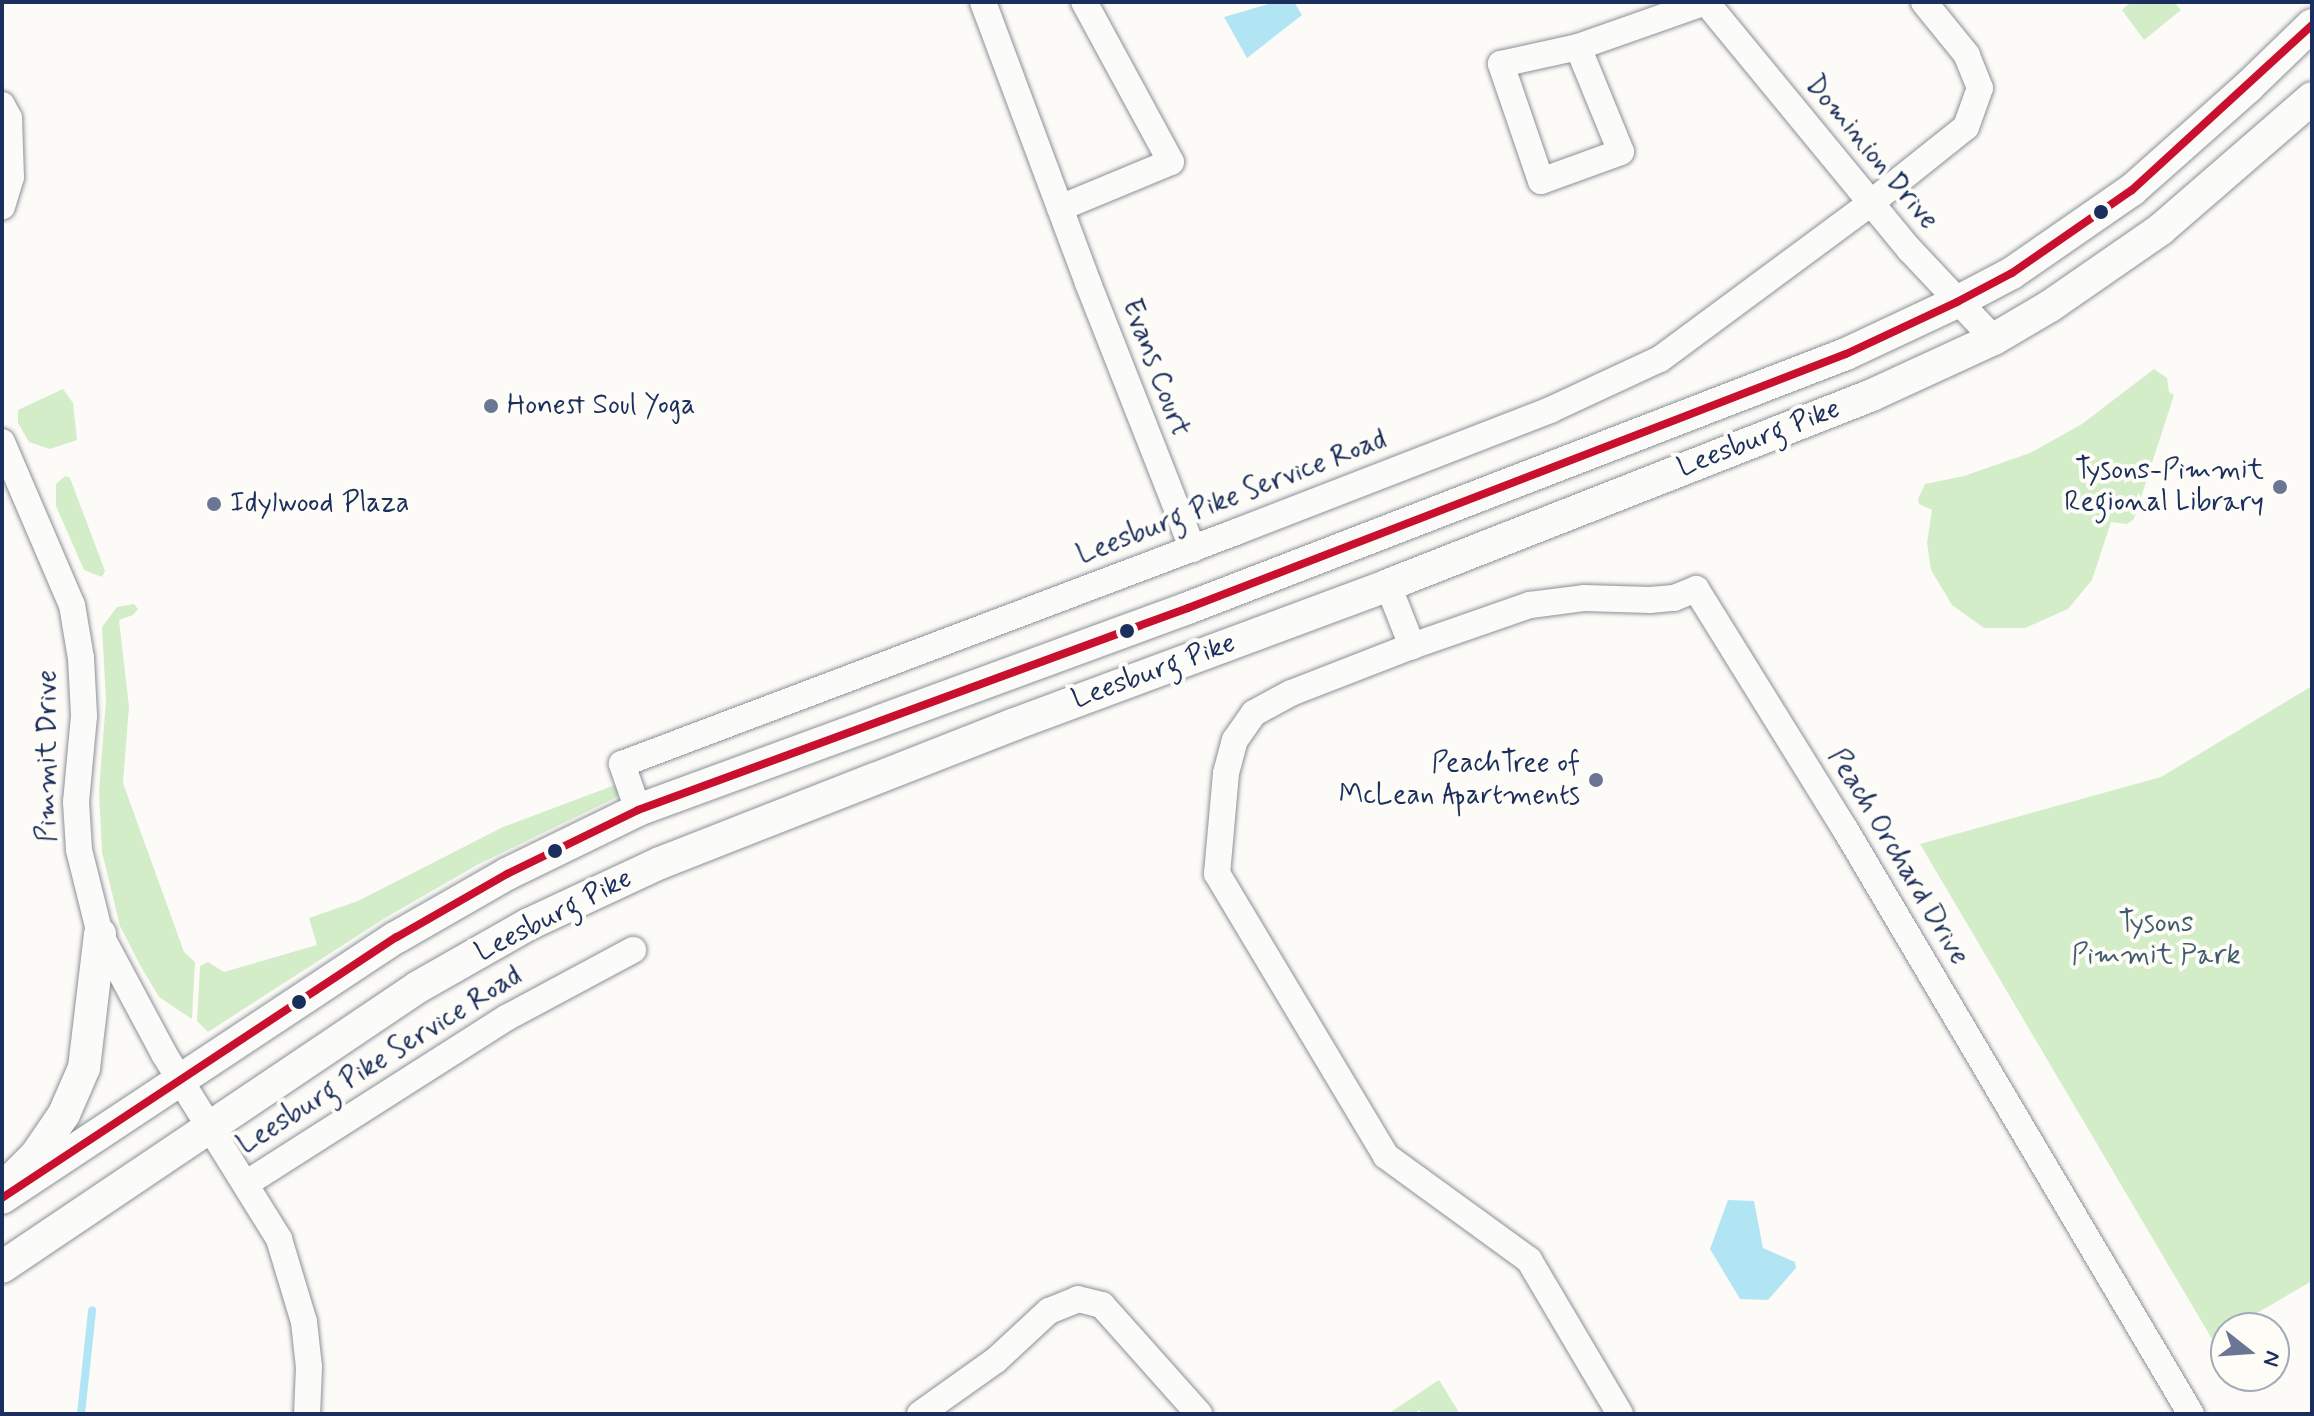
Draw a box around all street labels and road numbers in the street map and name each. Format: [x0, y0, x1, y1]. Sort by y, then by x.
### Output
street label: Dominion Drive [1798, 70, 1944, 236]
street label: Evans Court [1113, 295, 1197, 441]
street label: Leesburg Pike [1673, 393, 1845, 485]
street label: Leesburg Pike Service Road [1074, 424, 1390, 572]
street label: Leesburg Pike [1068, 627, 1240, 717]
street label: Pimmit Drive [31, 671, 65, 841]
street label: Peach Orchard Drive [1821, 744, 1975, 970]
street label: Leesburg Pike [470, 862, 638, 970]
street label: Leesburg Pike Service Road [233, 961, 527, 1161]

